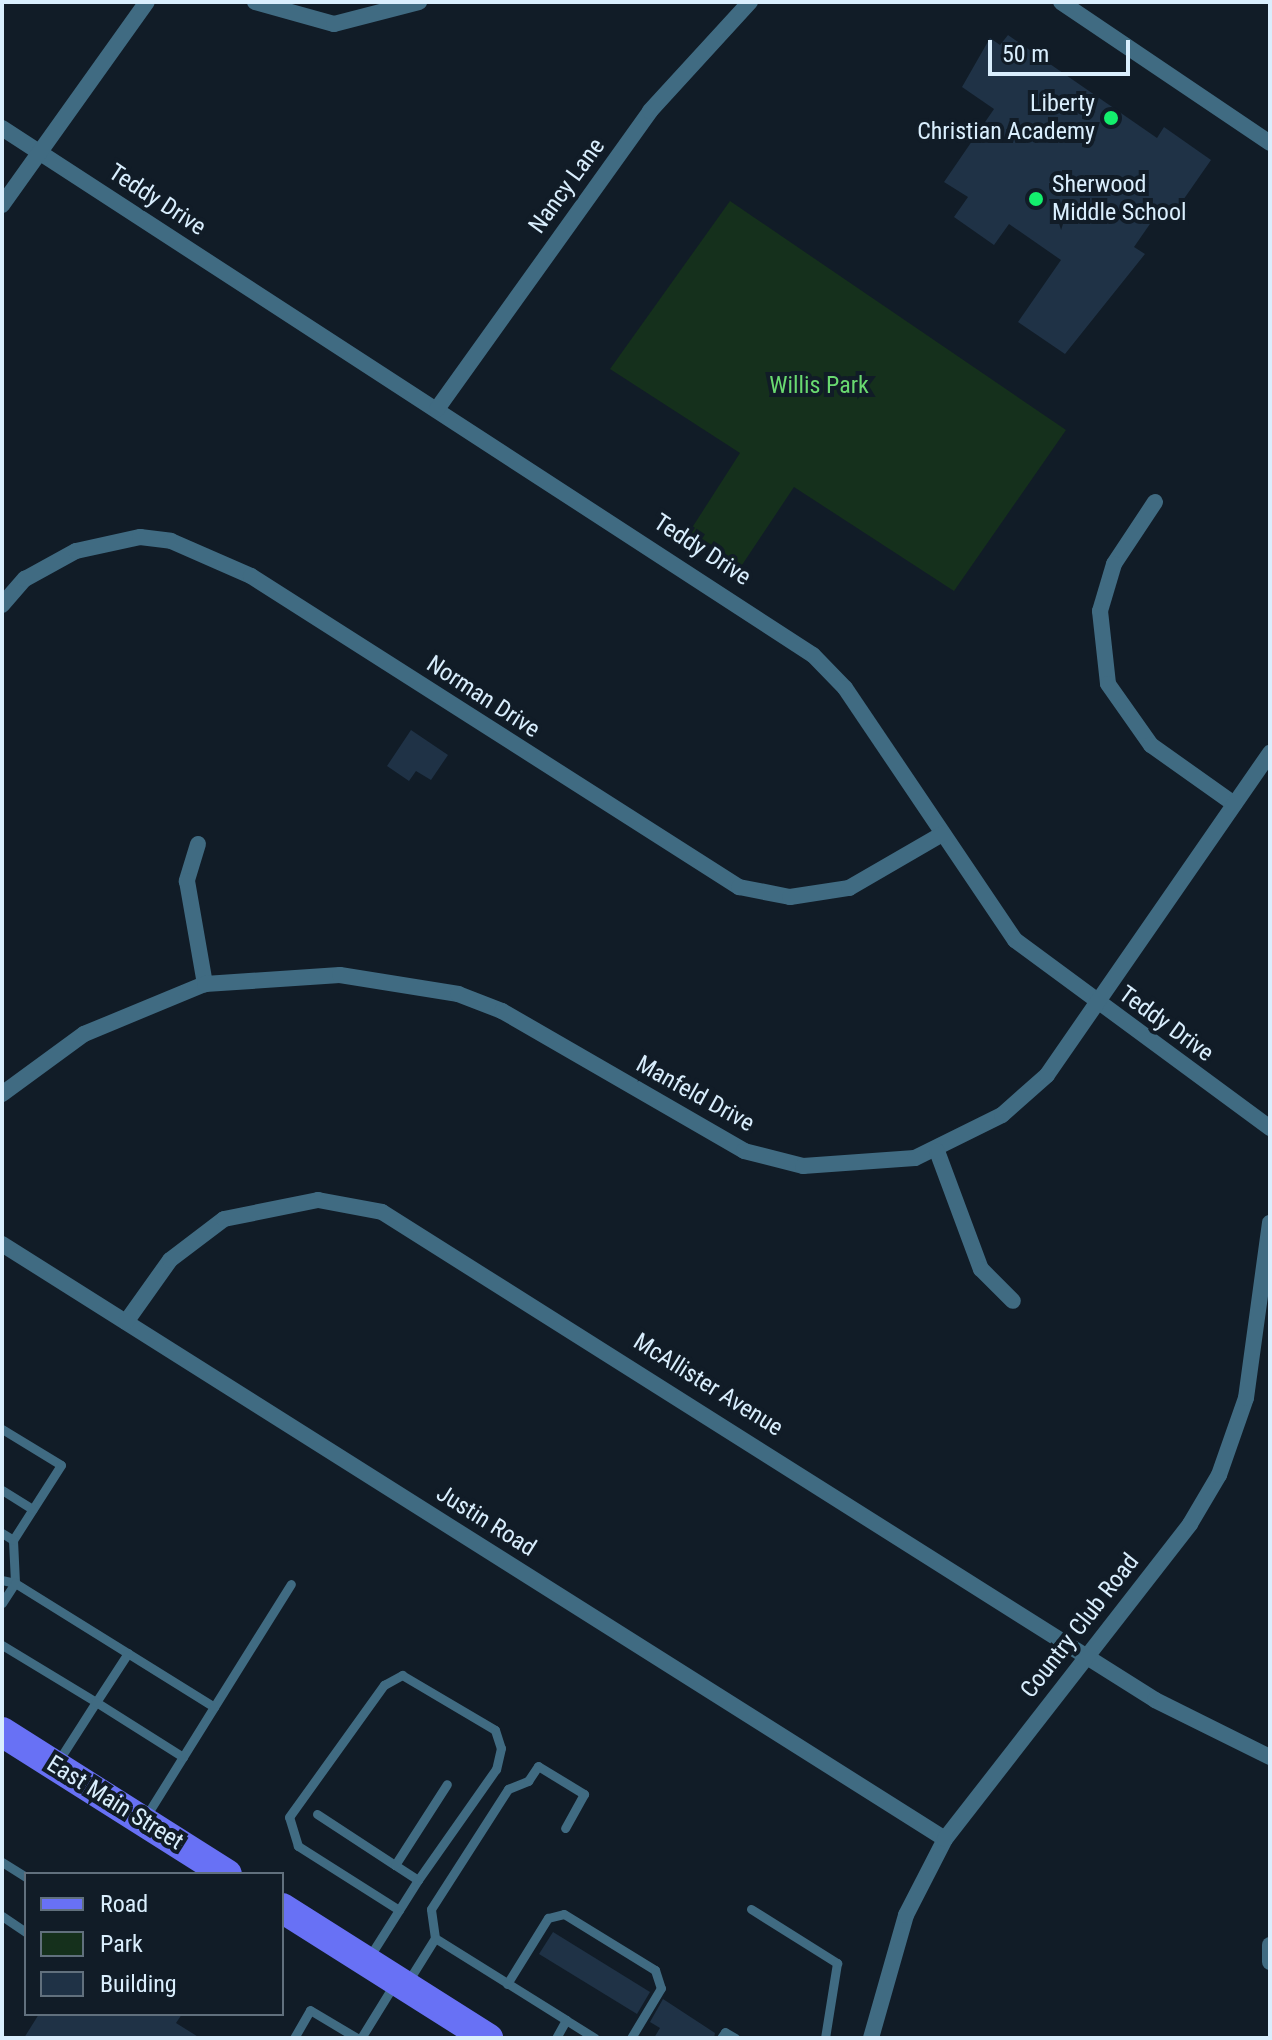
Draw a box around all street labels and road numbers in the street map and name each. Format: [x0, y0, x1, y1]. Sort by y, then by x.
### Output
street label: Nancy Lane [523, 133, 611, 239]
street label: Teddy Drive [103, 158, 211, 242]
street label: Teddy Drive [648, 508, 756, 592]
street label: Norman Drive [421, 650, 545, 744]
street label: Teddy Drive [1113, 980, 1219, 1068]
street label: Manfeld Drive [631, 1050, 759, 1138]
street label: McAllister Avenue [628, 1328, 788, 1442]
street label: Justin Road [431, 1479, 541, 1563]
street label: Country Club Road [1015, 1548, 1145, 1704]
street label: East Main Street [41, 1750, 189, 1856]

